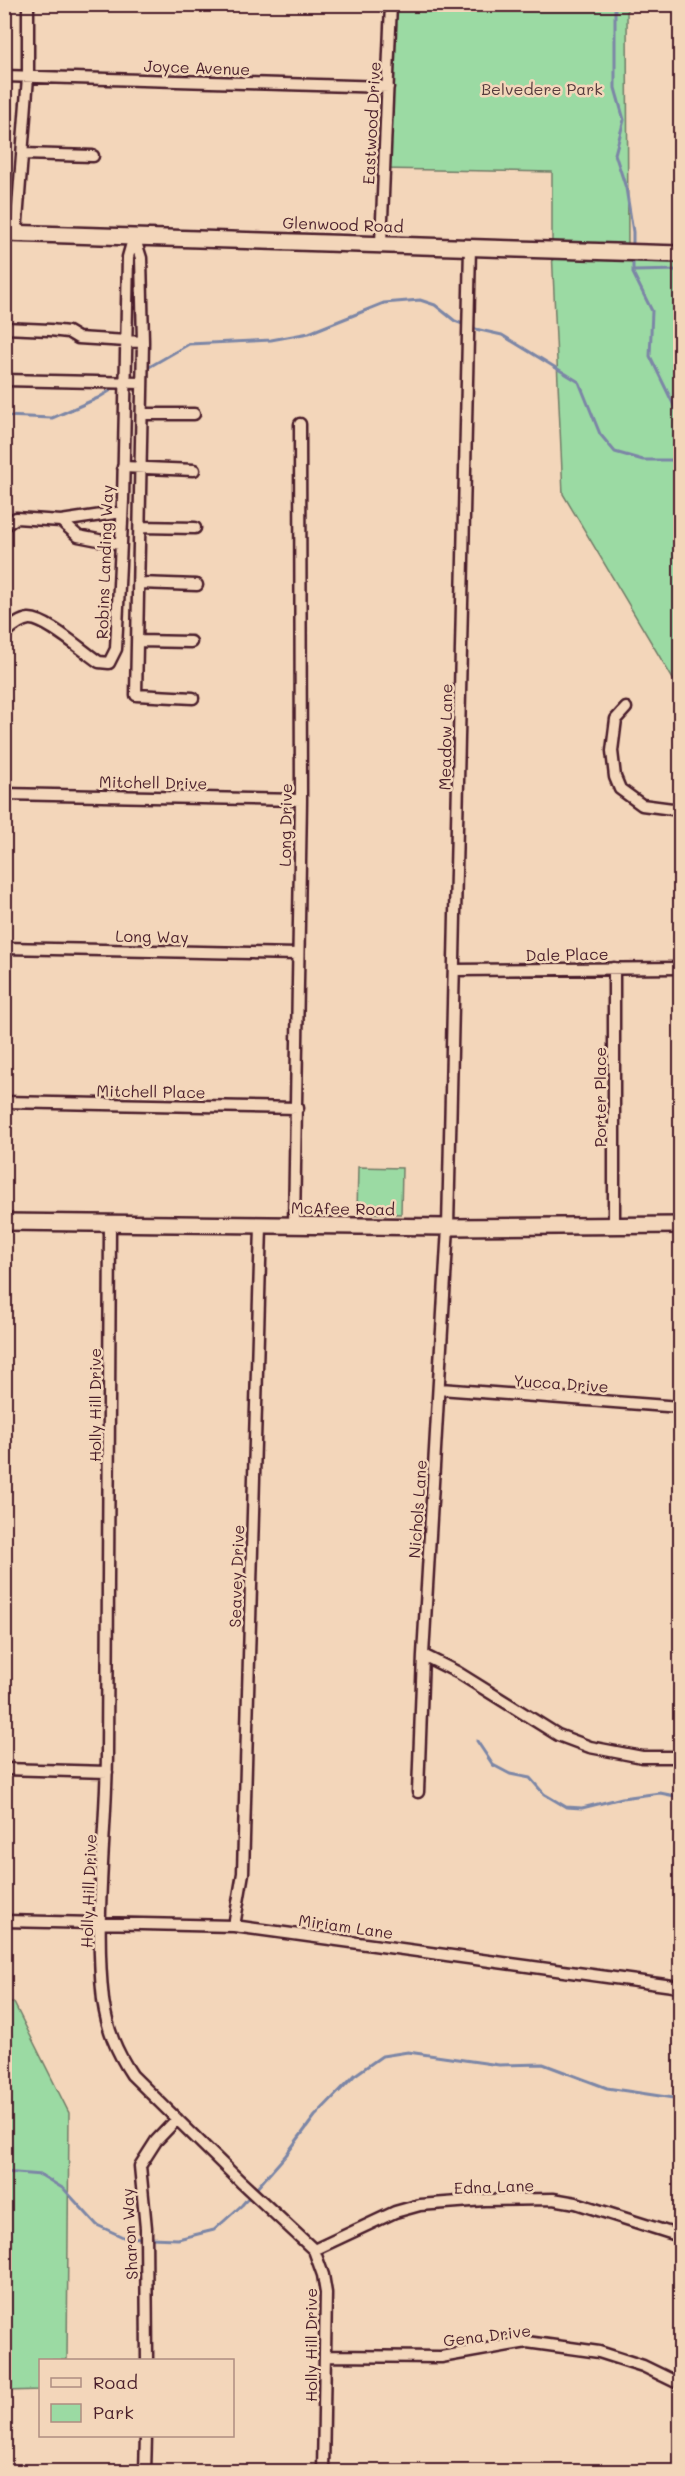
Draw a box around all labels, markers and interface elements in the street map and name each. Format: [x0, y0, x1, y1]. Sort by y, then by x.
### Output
street label: Joyce Avenue [143, 55, 251, 79]
street label: Eastwood Drive [357, 61, 385, 185]
park label: Belvedere Park [481, 78, 603, 99]
street label: Glenwood Road [282, 211, 404, 237]
street label: Robins Landing Way [91, 484, 117, 640]
street label: Meadow Lane [434, 683, 456, 791]
street label: Mitchell Drive [99, 771, 207, 793]
street label: Long Drive [274, 783, 296, 867]
street label: Long Way [115, 925, 189, 947]
street label: Dale Place [525, 943, 609, 965]
street label: Porter Place [589, 1047, 610, 1147]
street label: Mitchell Place [96, 1080, 206, 1102]
street label: McAfee Road [291, 1197, 395, 1219]
street label: Holly Hill Drive [84, 1348, 105, 1462]
street label: Yucca Drive [513, 1369, 609, 1397]
street label: Nichols Lane [403, 1459, 431, 1559]
street label: Seavey Drive [224, 1524, 248, 1628]
street label: Holly Hill Drive [76, 1834, 100, 1948]
street label: Miriam Lane [297, 1909, 395, 1943]
street label: Edna Lane [453, 2174, 535, 2198]
street label: Sharon Way [116, 2188, 142, 2280]
street label: Holly Hill Drive [300, 2288, 321, 2402]
street label: Gena Drive [442, 2319, 532, 2351]
legend [39, 2359, 234, 2437]
text: Road [93, 2370, 138, 2394]
text: Park [93, 2400, 134, 2424]

